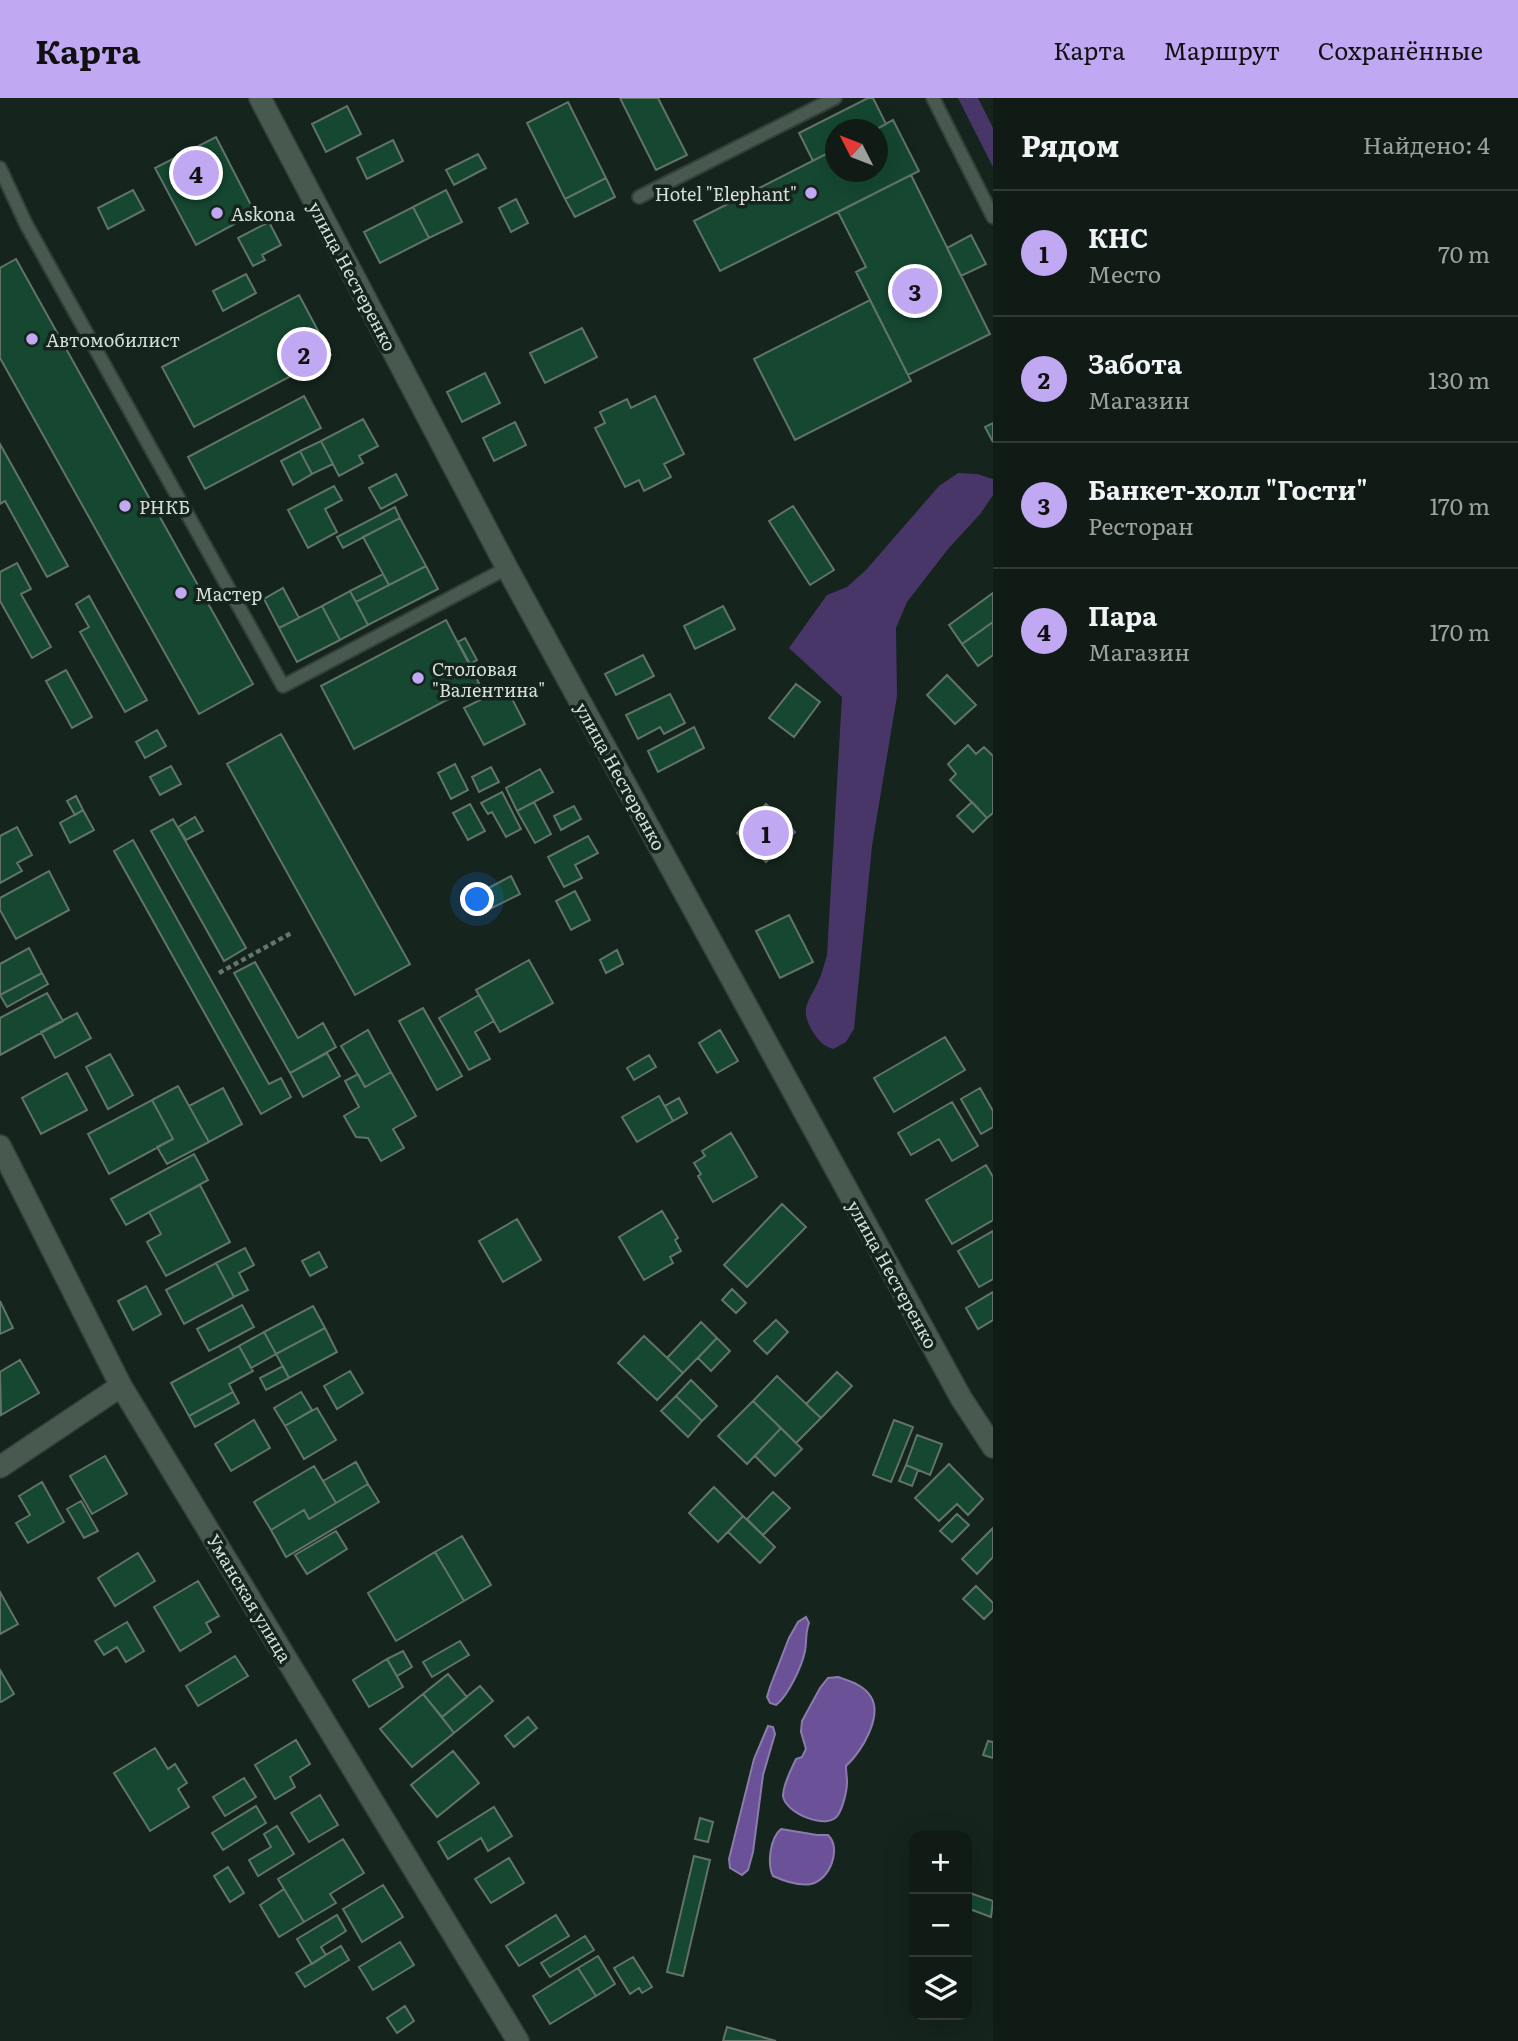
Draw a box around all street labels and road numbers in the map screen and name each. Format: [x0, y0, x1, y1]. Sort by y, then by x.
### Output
street label: улица Нестеренко [302, 196, 404, 356]
street label: улица Нестеренко [569, 697, 673, 855]
street label: улица Нестеренко [841, 1195, 945, 1353]
street label: Уманская улица [201, 1529, 299, 1668]

